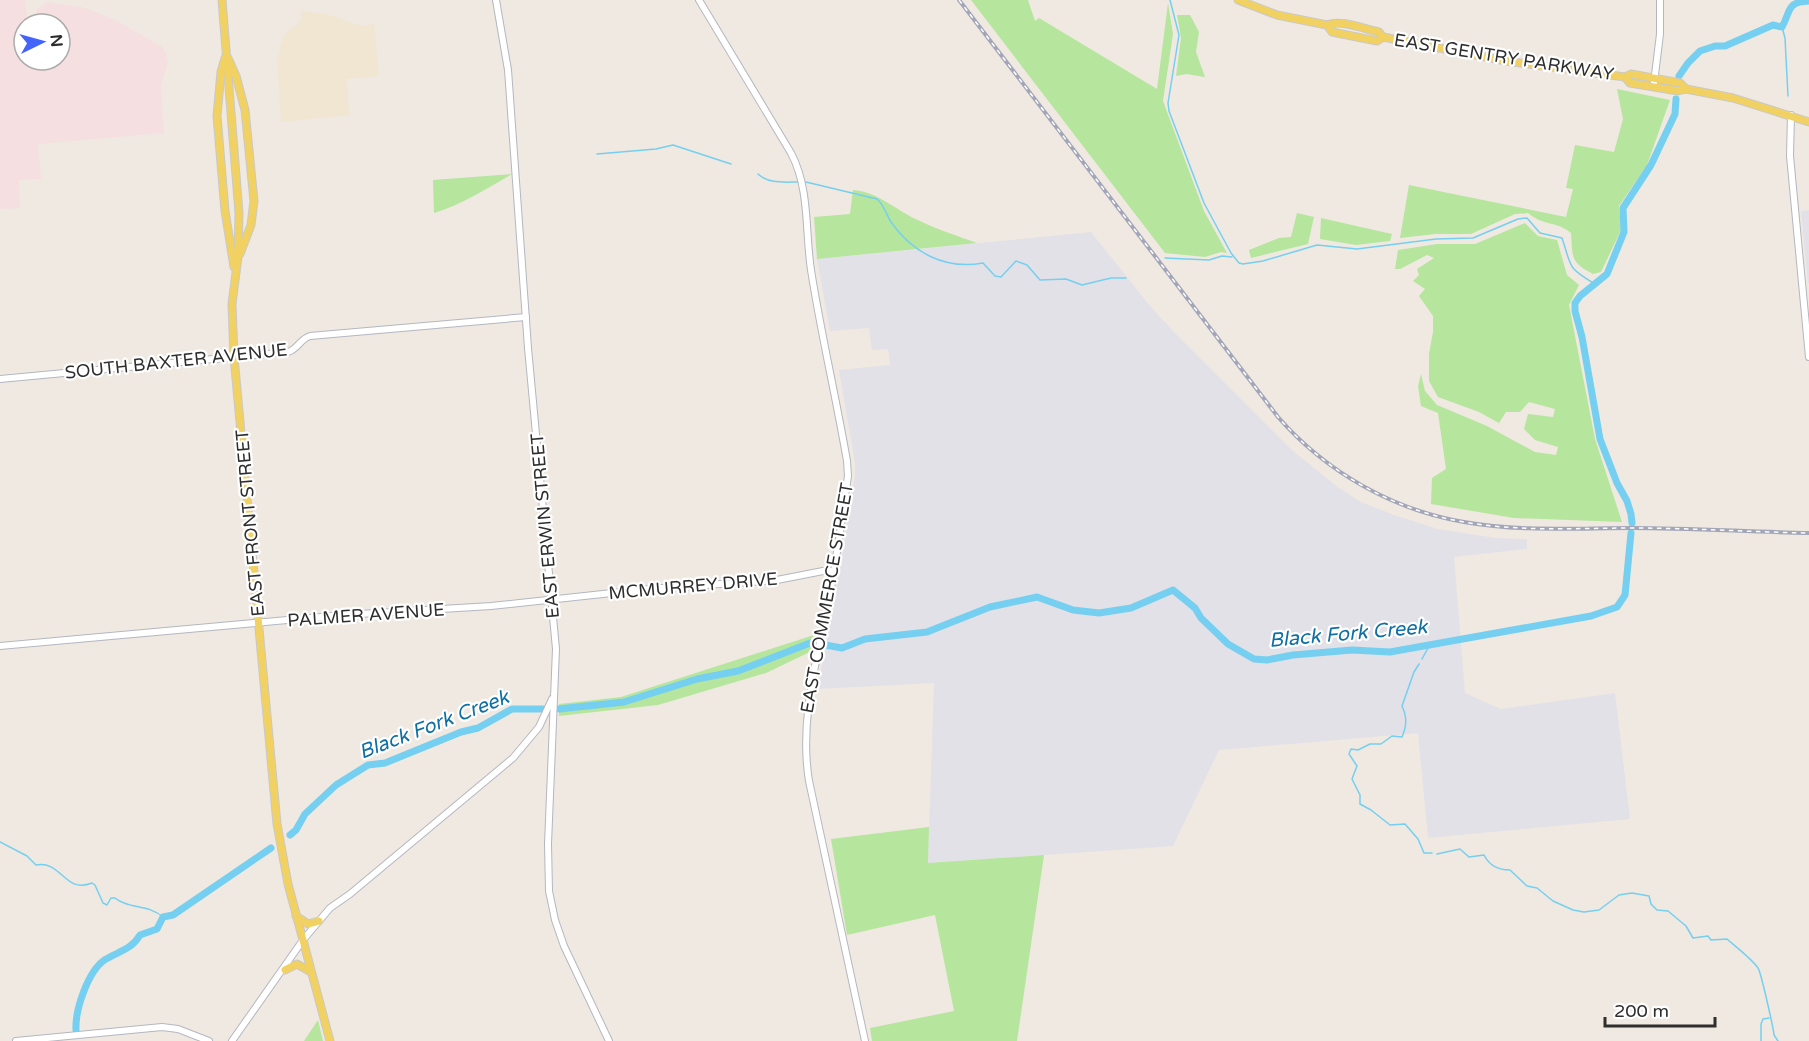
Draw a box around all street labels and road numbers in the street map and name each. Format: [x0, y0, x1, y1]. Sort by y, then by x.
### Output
street label: EAST GENTRY PARKWAY [1393, 29, 1616, 85]
street label: SOUTH BAXTER AVENUE [64, 338, 288, 384]
street label: EAST FRONT STREET [231, 429, 269, 617]
street label: EAST ERWIN STREET [526, 432, 564, 620]
street label: EAST COMMERCE STREET [796, 481, 858, 715]
street label: MCMURREY DRIVE [608, 568, 778, 604]
street label: PALMER AVENUE [287, 599, 445, 631]

